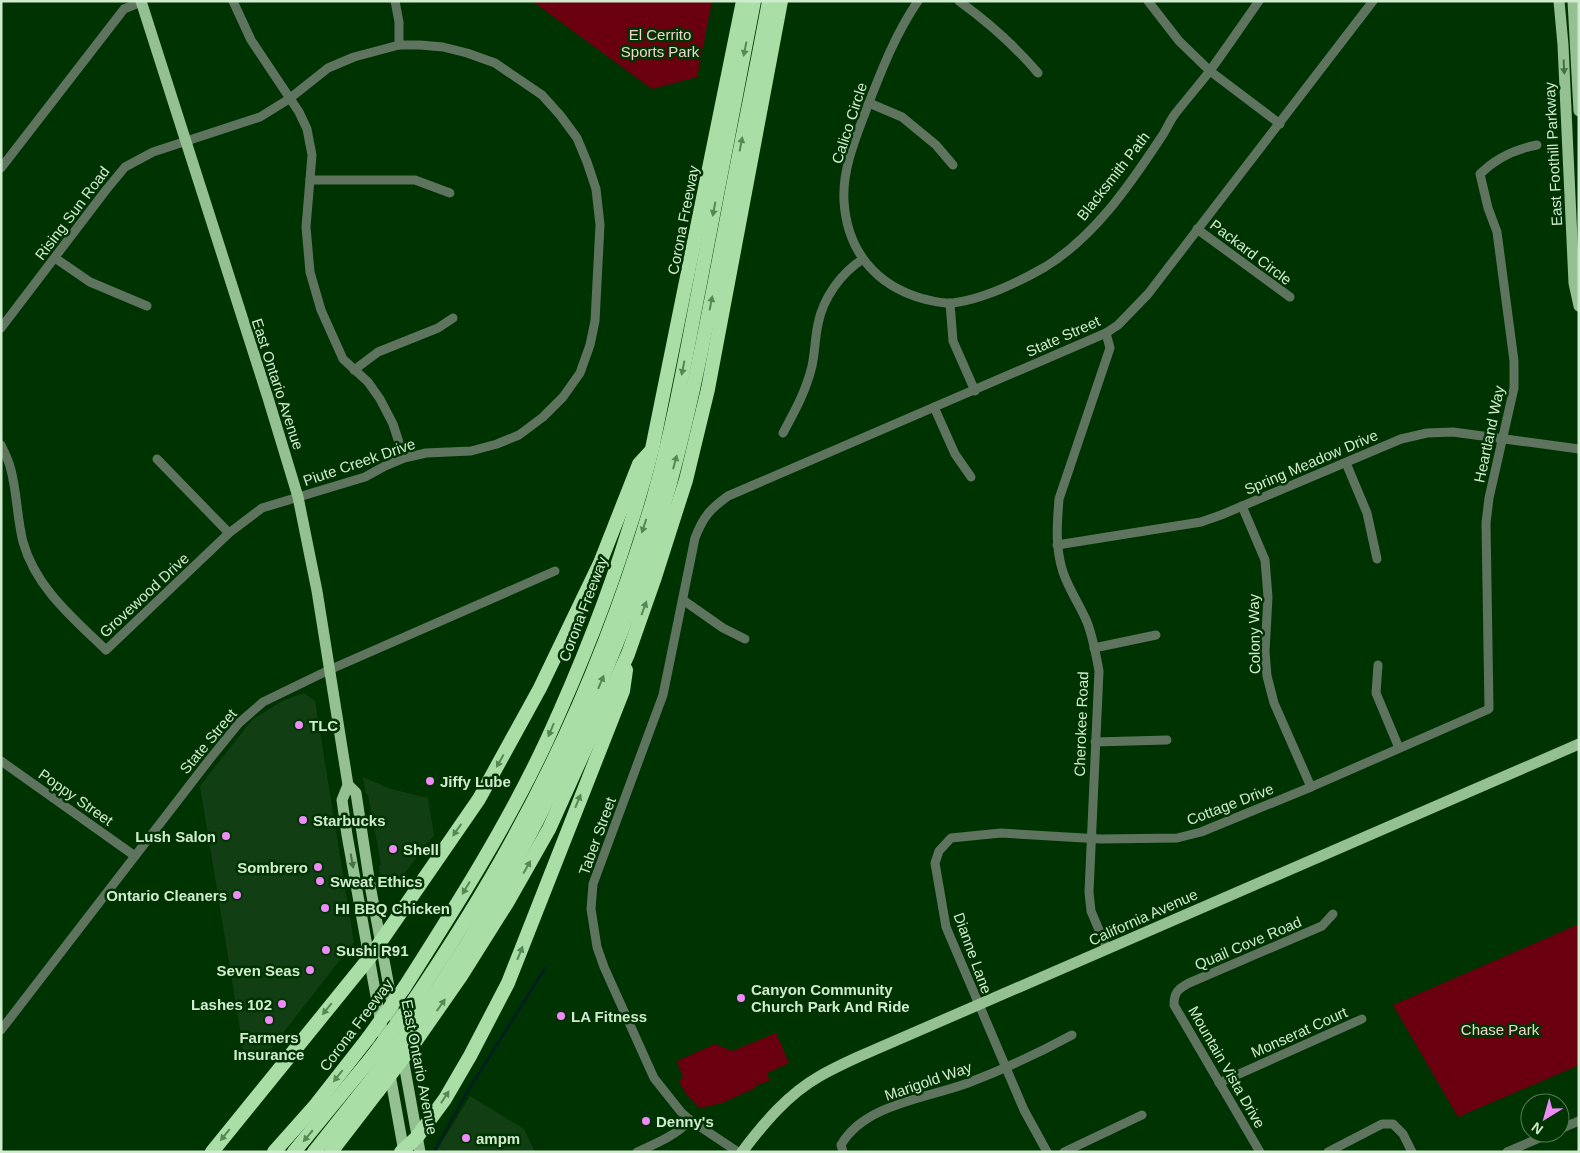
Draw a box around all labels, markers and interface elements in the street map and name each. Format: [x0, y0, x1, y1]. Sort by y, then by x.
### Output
park label: El Cerrito Sports Park [621, 26, 700, 60]
one-way arrow [741, 42, 749, 57]
one-way arrow [1561, 60, 1569, 76]
street label: Calico Circle [828, 80, 870, 166]
street label: East Foothill Parkway [1541, 81, 1565, 226]
street label: Blacksmith Path [1073, 128, 1153, 224]
one-way arrow [737, 136, 745, 151]
street label: Rising Sun Road [31, 163, 113, 263]
street label: Corona Freeway [664, 163, 702, 276]
one-way arrow [710, 201, 718, 217]
street label: Packard Circle [1207, 216, 1295, 288]
one-way arrow [707, 295, 715, 311]
street label: State Street [1023, 312, 1103, 360]
street label: East Ontario Avenue [249, 316, 307, 452]
one-way arrow [679, 361, 687, 376]
street label: Heartland Way [1470, 383, 1508, 484]
street label: Spring Meadow Drive [1242, 426, 1380, 498]
street label: Piute Creek Drive [301, 435, 417, 489]
one-way arrow [672, 454, 680, 469]
one-way arrow [640, 518, 647, 533]
street label: Grovewood Drive [96, 549, 192, 641]
street label: Corona Freeway [555, 554, 611, 664]
street label: Colony Way [1245, 593, 1263, 674]
one-way arrow [640, 600, 648, 615]
street label: Cherokee Road [1071, 671, 1091, 777]
one-way arrow [597, 674, 605, 689]
street label: State Street [176, 705, 241, 777]
place label: TLC [309, 717, 338, 734]
marker: TLC [293, 719, 305, 731]
one-way arrow [546, 723, 554, 737]
one-way arrow [496, 753, 504, 768]
street label: Poppy Street [36, 765, 117, 829]
place label: Jiffy Lube [440, 773, 511, 790]
marker: Jiffy Lube [424, 775, 436, 787]
street label: Cottage Drive [1184, 780, 1276, 828]
one-way arrow [574, 793, 582, 808]
street label: Taber Street [575, 794, 619, 877]
place label: Starbucks [313, 812, 386, 829]
marker: Starbucks [297, 814, 309, 826]
one-way arrow [452, 823, 462, 837]
place label: Lush Salon [135, 828, 216, 845]
marker: Lush Salon [220, 830, 232, 842]
place label: Shell [403, 841, 439, 858]
marker: Shell [387, 843, 399, 855]
one-way arrow [348, 853, 356, 869]
place label: Sombrero [237, 859, 308, 876]
marker: Sombrero [312, 861, 324, 873]
one-way arrow [523, 861, 532, 874]
place label: Sweat Ethics [330, 873, 423, 890]
marker: Sweat Ethics [314, 875, 326, 887]
one-way arrow [461, 882, 470, 895]
street label: California Avenue [1086, 885, 1200, 949]
place label: Ontario Cleaners [106, 887, 227, 904]
marker: Ontario Cleaners [231, 889, 243, 901]
place label: HI BBQ Chicken [335, 900, 450, 917]
marker: HI BBQ Chicken [319, 902, 331, 914]
street label: Dianne Lane [950, 910, 996, 996]
street label: Quail Cove Road [1192, 913, 1304, 973]
place label: Sushi R91 [336, 942, 409, 959]
marker: Sushi R91 [320, 944, 332, 956]
one-way arrow [516, 945, 524, 960]
place label: Seven Seas [217, 962, 300, 979]
marker: Seven Seas [304, 964, 316, 976]
street label: Corona Freeway [316, 975, 396, 1074]
place label: Canyon Community Church Park And Ride [751, 981, 910, 1015]
marker: Canyon Community Church Park And Ride [735, 992, 747, 1004]
place label: Lashes 102 [191, 996, 272, 1013]
marker: Lashes 102 [276, 998, 288, 1010]
street label: East Ontario Avenue [399, 998, 441, 1136]
one-way arrow [436, 998, 446, 1012]
one-way arrow [322, 1002, 333, 1015]
street label: Mountain Vista Drive [1185, 1003, 1269, 1131]
street label: Monserat Court [1248, 1003, 1350, 1061]
place label: LA Fitness [571, 1008, 647, 1025]
marker: LA Fitness [555, 1010, 567, 1022]
marker: Farmers Insurance [263, 1014, 275, 1026]
park label: Chase Park [1461, 1021, 1540, 1038]
place label: Farmers Insurance [234, 1029, 304, 1063]
street label: Marigold Way [882, 1058, 974, 1104]
one-way arrow [333, 1069, 344, 1082]
one-way arrow [440, 1090, 450, 1104]
north arrow [1520, 1093, 1570, 1143]
place label: Denny's [656, 1113, 714, 1130]
marker: Denny's [640, 1115, 652, 1127]
text: N [1528, 1119, 1546, 1138]
one-way arrow [220, 1128, 231, 1141]
one-way arrow [302, 1129, 314, 1141]
place label: ampm [476, 1130, 520, 1147]
marker: ampm [460, 1132, 472, 1144]

